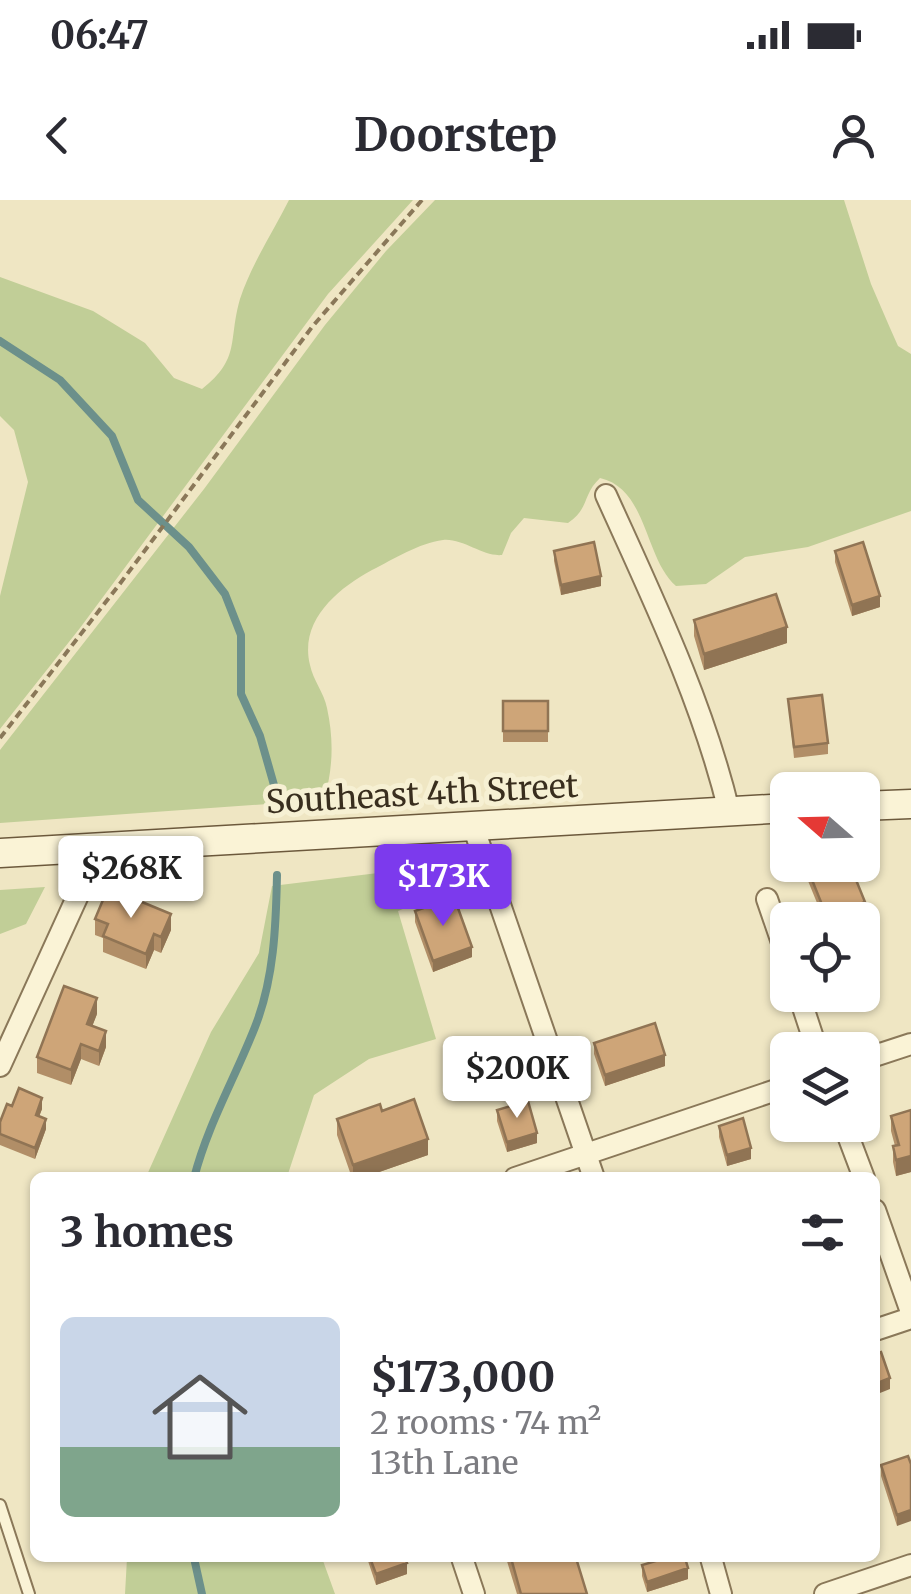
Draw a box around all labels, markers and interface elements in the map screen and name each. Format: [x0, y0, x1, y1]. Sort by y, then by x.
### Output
text: 06:47 [50, 12, 149, 59]
text: Doorstep [354, 107, 557, 163]
icon: back [30, 108, 85, 163]
icon: person [826, 108, 881, 163]
street label: Southeast 4th Street [265, 766, 580, 822]
north arrow [770, 772, 880, 882]
map controls [770, 772, 880, 1142]
pin: $268K [61, 836, 201, 921]
pin: $173K [373, 844, 513, 929]
text: $268K [80, 848, 182, 888]
text: $173K [397, 856, 489, 896]
button: locate [770, 902, 880, 1012]
button: layers [770, 1032, 880, 1142]
pin: $200K [447, 1036, 587, 1121]
text: $200K [465, 1048, 569, 1088]
icon: filters [795, 1205, 850, 1260]
text: 3 homes [60, 1206, 234, 1258]
text: $173,000 [370, 1351, 555, 1403]
icon: home [140, 1357, 260, 1477]
text: 2 rooms · 74 m² [370, 1403, 601, 1443]
text: 13th Lane [370, 1443, 518, 1483]

